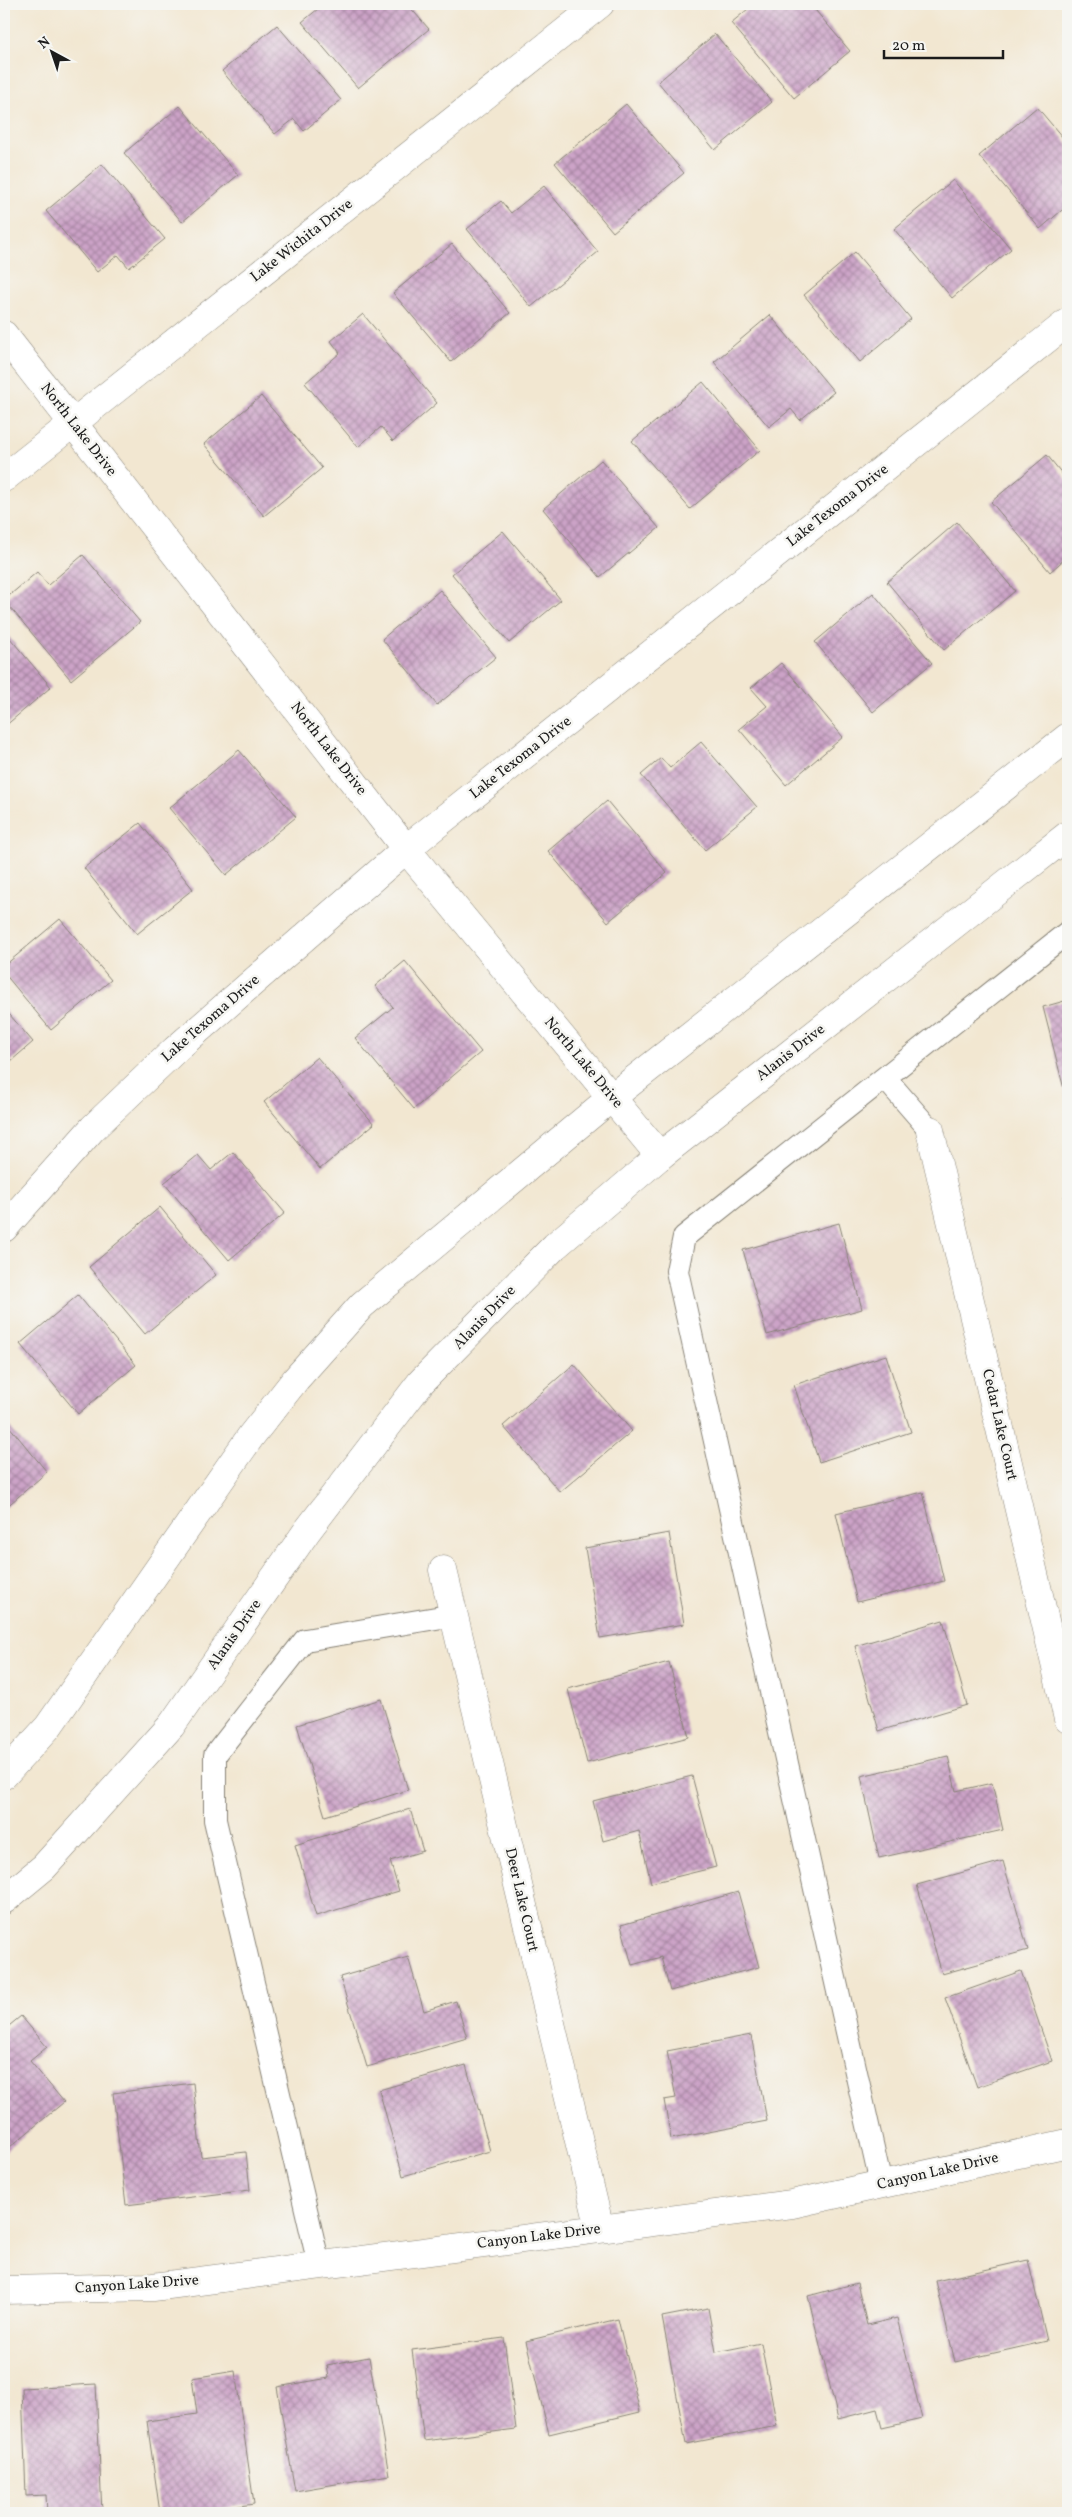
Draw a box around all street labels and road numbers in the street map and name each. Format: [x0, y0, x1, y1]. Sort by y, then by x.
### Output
street label: Lake Wichita Drive [246, 194, 358, 288]
street label: North Lake Drive [35, 379, 121, 481]
street label: Lake Texoma Drive [783, 459, 893, 553]
street label: North Lake Drive [285, 698, 371, 800]
street label: Lake Texoma Drive [466, 711, 576, 805]
street label: Lake Texoma Drive [157, 970, 265, 1068]
street label: North Lake Drive [539, 1013, 627, 1113]
street label: Alanis Drive [752, 1019, 830, 1087]
street label: Alanis Drive [449, 1281, 521, 1355]
street label: Cedar Lake Court [976, 1367, 1022, 1483]
street label: Alanis Drive [203, 1595, 267, 1675]
street label: Deer Lake Court [499, 1846, 543, 1954]
street label: Canyon Lake Drive [875, 2148, 1001, 2196]
street label: Canyon Lake Drive [476, 2219, 602, 2255]
street label: Canyon Lake Drive [74, 2270, 200, 2300]

